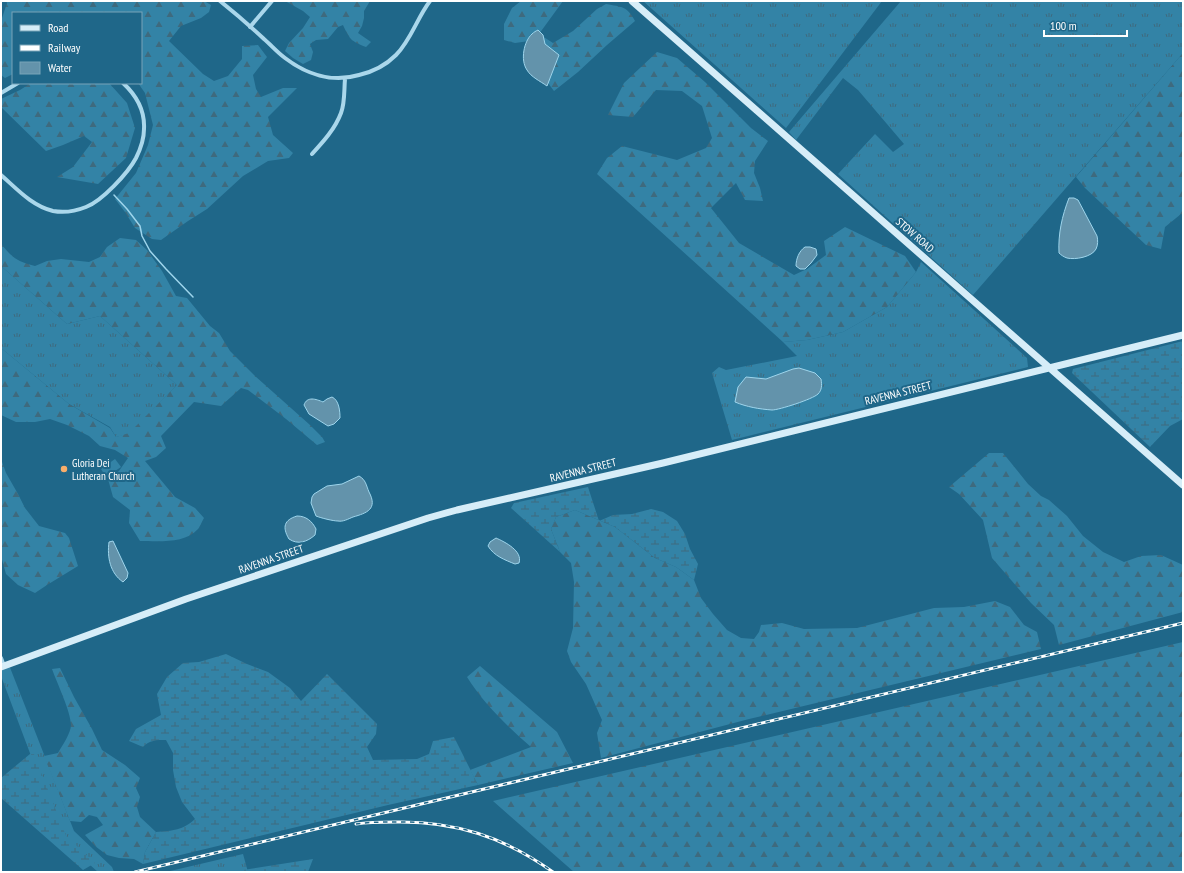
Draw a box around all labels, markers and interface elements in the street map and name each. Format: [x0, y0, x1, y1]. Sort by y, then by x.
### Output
legend [12, 12, 142, 84]
scale bar [1044, 12, 1127, 38]
text: 100 m [1050, 18, 1077, 33]
text: Road [48, 20, 68, 35]
text: Railway [48, 40, 81, 55]
text: Water [48, 60, 73, 75]
street label: STOW ROAD [893, 215, 937, 256]
street label: RAVENNA STREET [863, 378, 933, 408]
street label: RAVENNA STREET [548, 455, 618, 485]
place label: Gloria Dei Lutheran Church [72, 456, 135, 483]
marker: Gloria Dei Lutheran Church [59, 464, 69, 474]
street label: RAVENNA STREET [237, 541, 305, 577]

